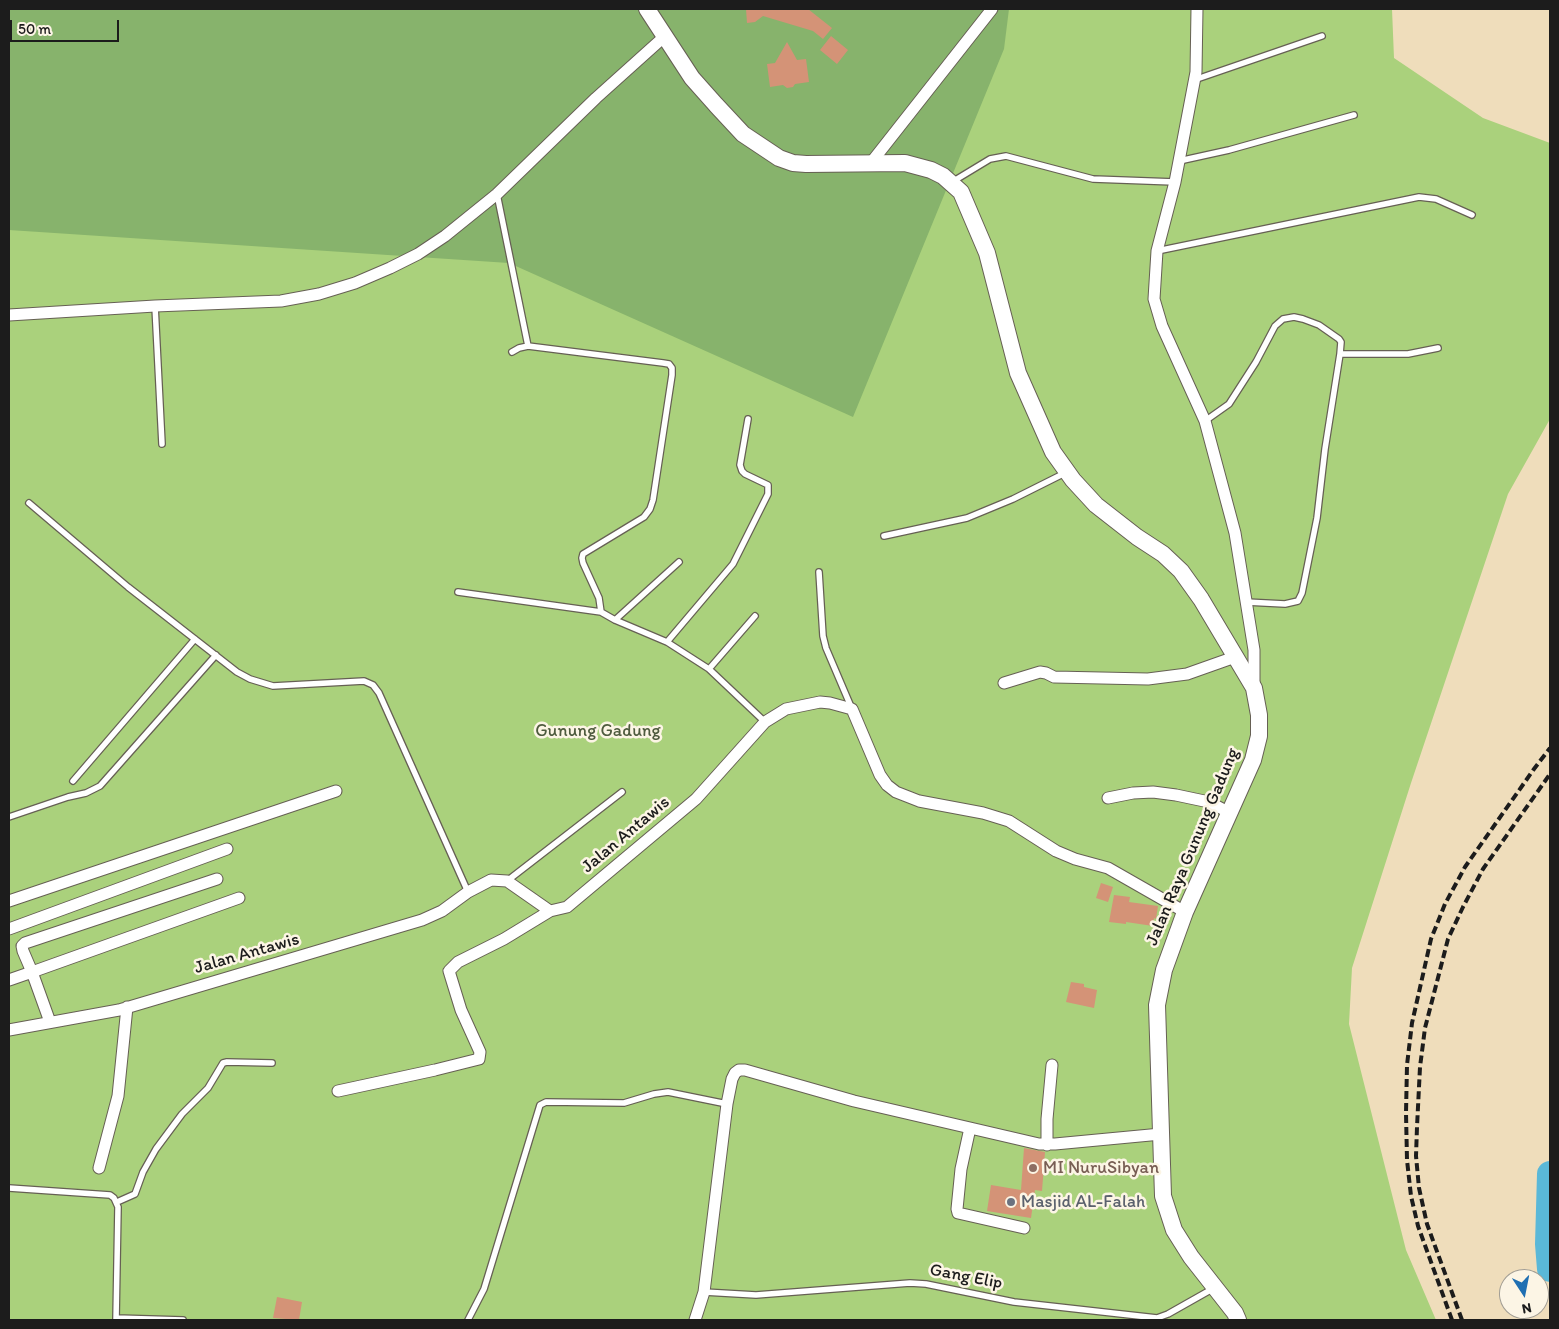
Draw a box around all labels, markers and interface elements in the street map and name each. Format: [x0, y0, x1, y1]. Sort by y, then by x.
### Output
scale bar [12, 10, 121, 42]
text: 50 m [18, 20, 51, 38]
park label: Gunung Gadung [535, 720, 661, 742]
street label: Jalan Raya Gunung Gadung [1142, 745, 1244, 949]
street label: Jalan Antawis [578, 792, 674, 878]
street label: Jalan Antawis [192, 929, 302, 979]
place label: MI NuruSibyan [1043, 1157, 1159, 1179]
marker: MI NuruSibyan [1027, 1162, 1039, 1174]
place label: Masjid AL-Falah [1021, 1191, 1145, 1213]
marker: Masjid AL-Falah [1005, 1196, 1017, 1208]
street label: Gang Elip [928, 1259, 1004, 1295]
north arrow [1499, 1269, 1549, 1319]
text: N [1521, 1299, 1533, 1317]

